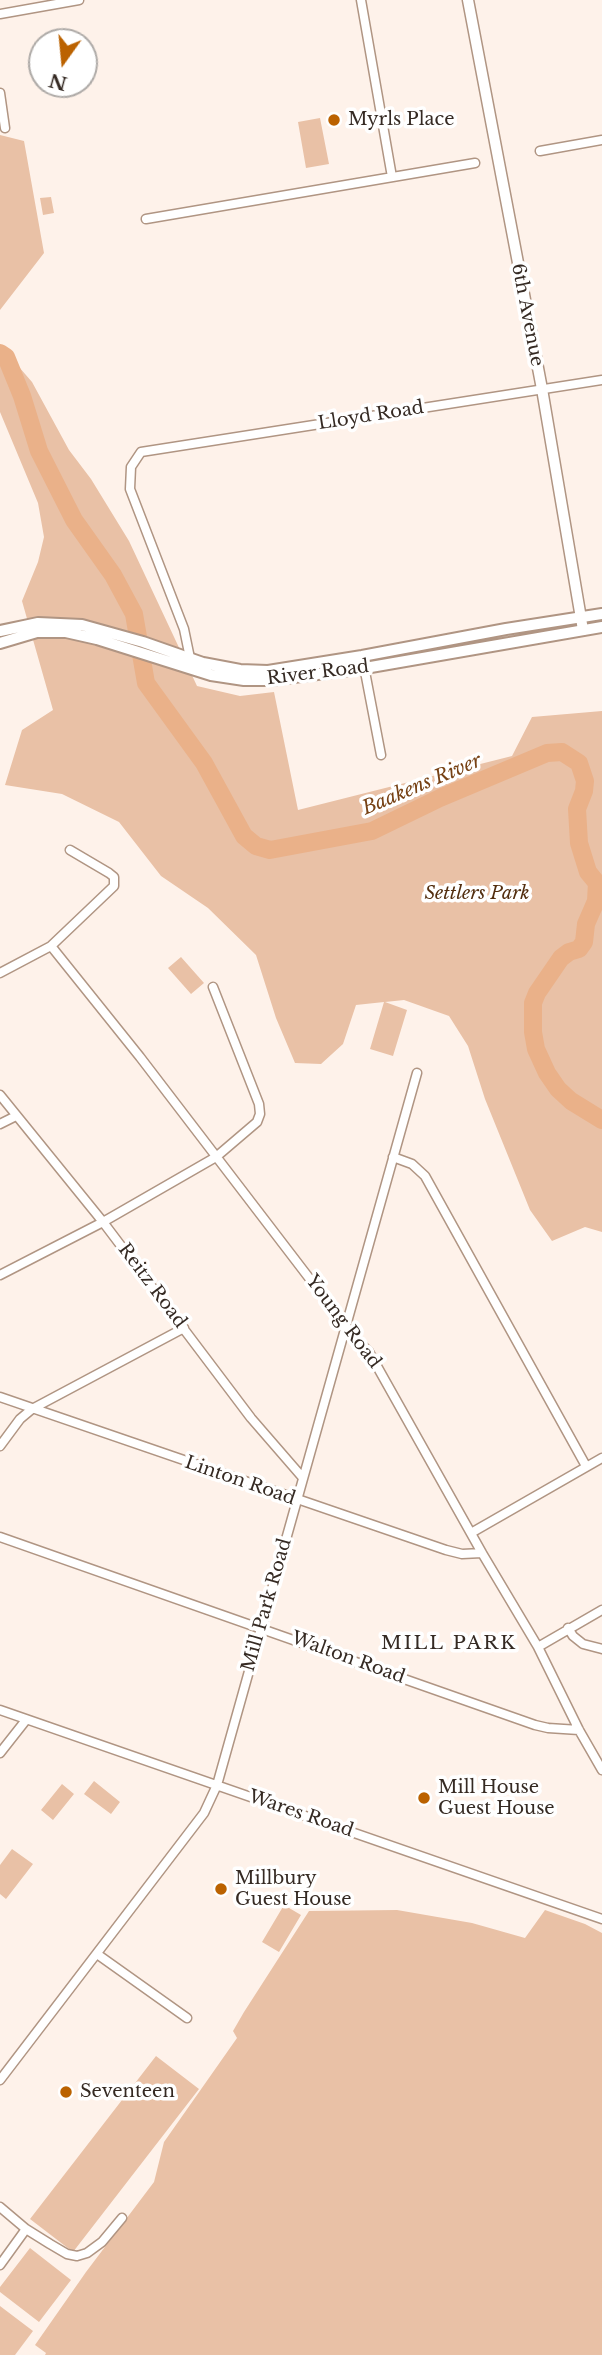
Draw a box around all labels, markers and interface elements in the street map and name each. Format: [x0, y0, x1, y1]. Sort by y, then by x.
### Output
north arrow [28, 28, 98, 98]
text: N [46, 68, 70, 95]
place label: Myrls Place [348, 109, 455, 131]
marker: Myrls Place [326, 112, 342, 128]
street label: 6th Avenue [506, 262, 548, 368]
street label: Lloyd Road [317, 397, 425, 435]
street label: River Road [266, 656, 370, 690]
water label: Baakens River [359, 750, 485, 820]
park label: Settlers Park [424, 883, 530, 905]
street label: Reitz Road [113, 1239, 191, 1333]
street label: Young Road [301, 1271, 385, 1373]
street label: Linton Road [182, 1452, 298, 1510]
street label: Mill Park Road [238, 1536, 296, 1674]
street label: Walton Road [288, 1627, 408, 1689]
district label: MILL PARK [382, 1633, 516, 1655]
place label: Mill House Guest House [438, 1777, 555, 1820]
street label: Wares Road [246, 1786, 356, 1842]
marker: Mill House Guest House [416, 1790, 432, 1806]
place label: Millbury Guest House [235, 1868, 352, 1910]
marker: Millbury Guest House [213, 1881, 229, 1897]
place label: Seventeen [80, 2081, 175, 2103]
marker: Seventeen [58, 2084, 74, 2100]

